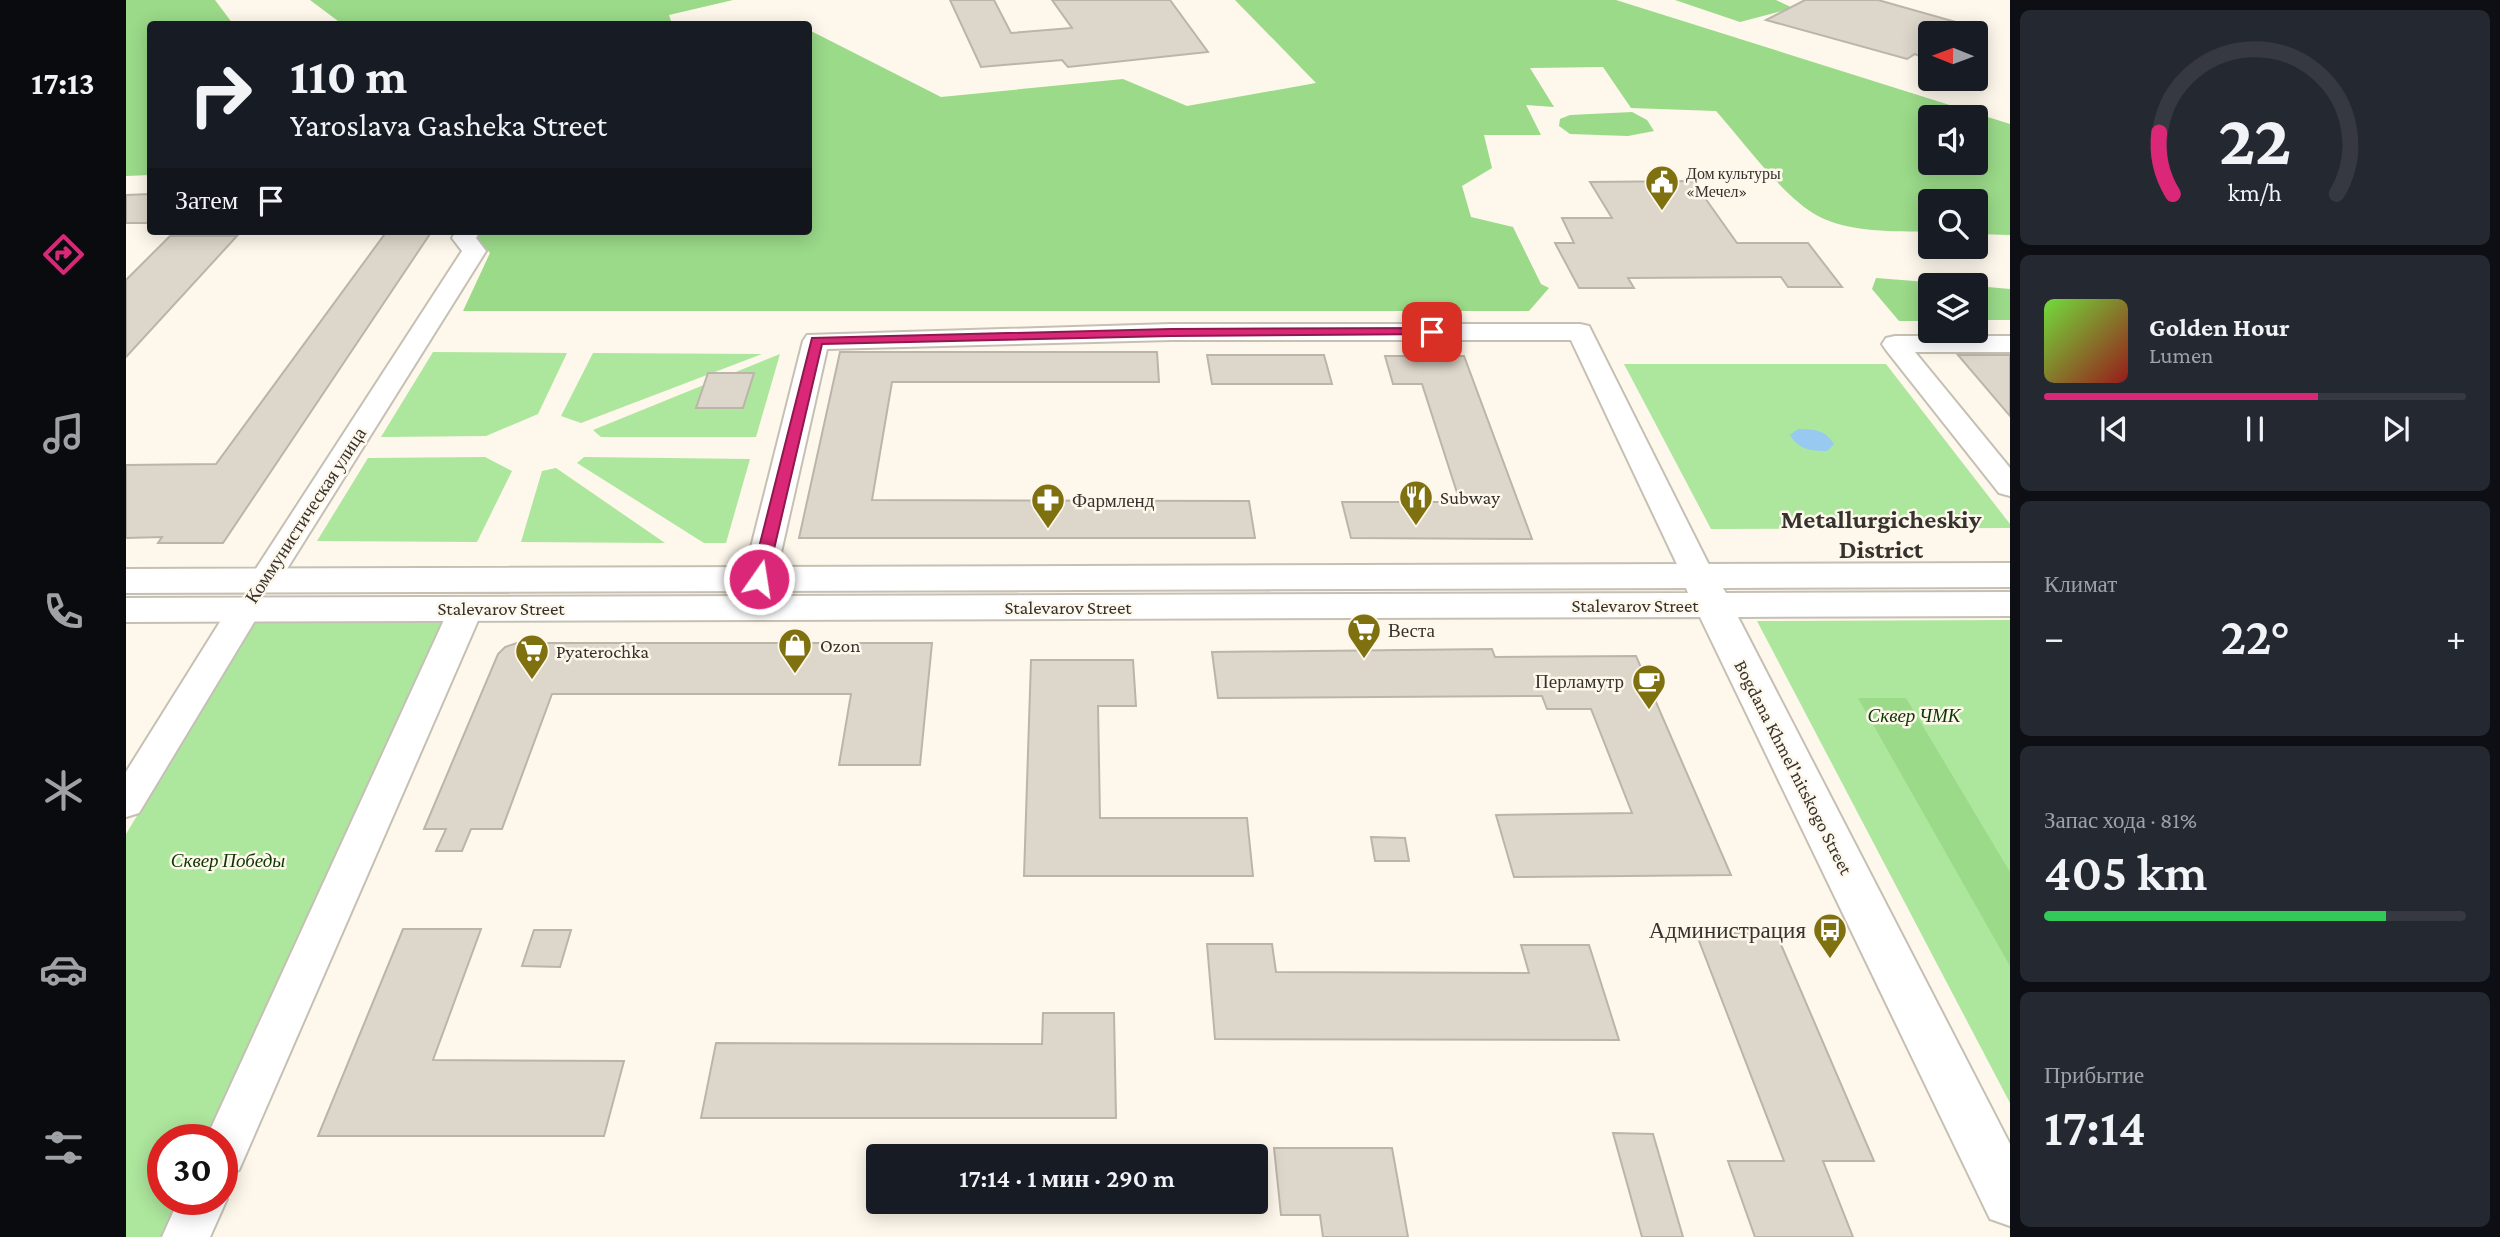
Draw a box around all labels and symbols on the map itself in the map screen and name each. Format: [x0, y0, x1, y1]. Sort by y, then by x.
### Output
north arrow [1918, 21, 1988, 91]
public building icon: Дом культуры «Мечел» [1643, 163, 1681, 212]
place label: Дом культуры «Мечел» [1686, 165, 1781, 200]
pin [1402, 302, 1462, 362]
street label: Коммунистическая улица [241, 423, 370, 607]
restaurant icon: Subway [1397, 478, 1435, 527]
pharmacy icon: Фармленд [1029, 481, 1067, 530]
place label: Subway [1440, 487, 1500, 508]
place label: Фармленд [1072, 490, 1155, 511]
district label: Metallurgicheskiy District [1781, 505, 1982, 564]
position arrow [722, 542, 796, 616]
street label: Stalevarov Street [1571, 595, 1699, 616]
street label: Stalevarov Street [1004, 597, 1132, 618]
street label: Stalevarov Street [437, 598, 565, 619]
supermarket icon: Веста [1345, 611, 1383, 660]
place label: Веста [1388, 620, 1436, 641]
shop icon: Ozon [776, 626, 814, 675]
supermarket icon: Pyaterochka [513, 632, 551, 681]
place label: Ozon [820, 635, 860, 656]
place label: Pyaterochka [556, 641, 649, 662]
street label: Bogdana Khmel'nitskogo Street [1730, 656, 1857, 879]
cafe icon: Перламутр [1630, 662, 1668, 711]
place label: Перламутр [1535, 671, 1624, 692]
park label: Сквер ЧМК [1868, 705, 1962, 726]
park label: Сквер Победы [171, 850, 285, 871]
bus stop icon: Администрация [1811, 911, 1849, 960]
place label: Администрация [1649, 917, 1806, 943]
speed limit sign: 30 [147, 1124, 238, 1215]

